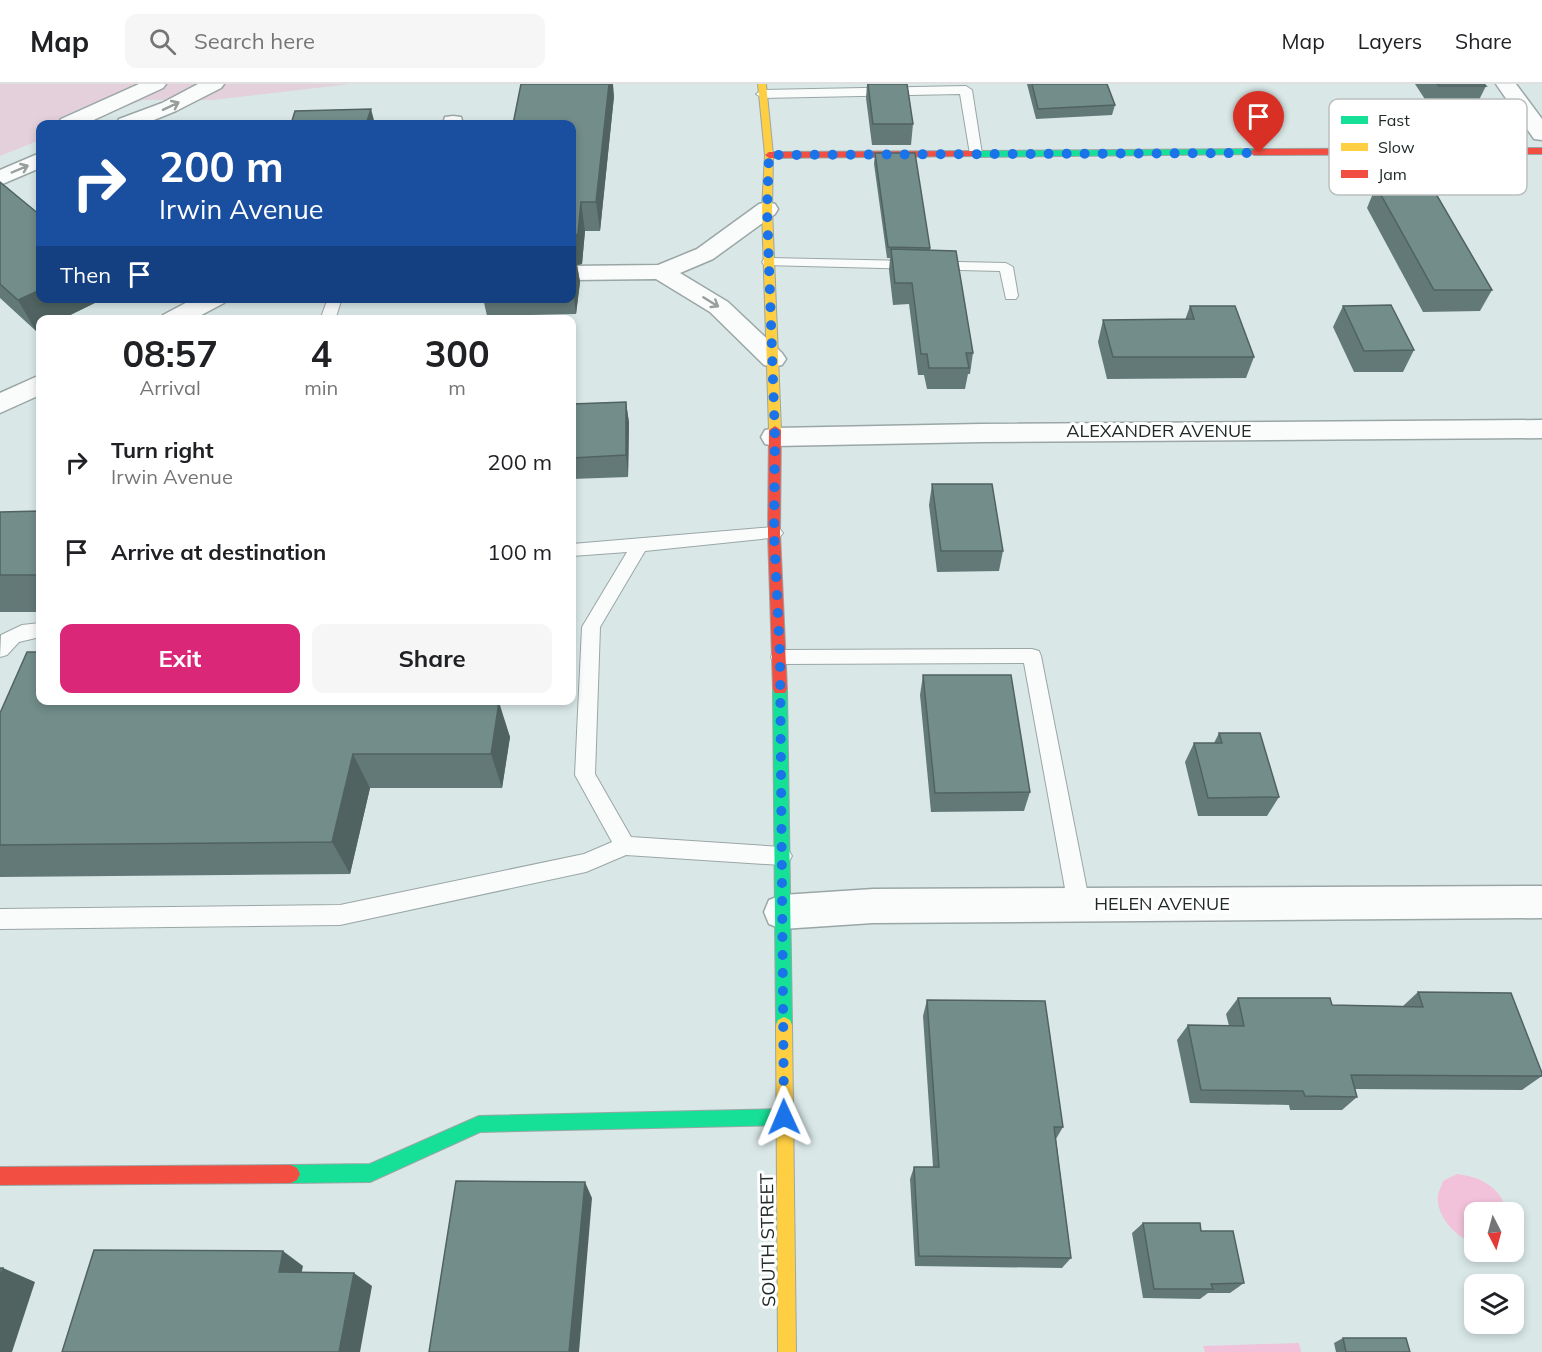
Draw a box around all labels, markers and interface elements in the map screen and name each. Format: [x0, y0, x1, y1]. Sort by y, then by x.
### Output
search box [125, 14, 545, 68]
text: Map [30, 24, 89, 59]
icon: search [146, 25, 179, 58]
text: Search here [194, 27, 315, 55]
text: Map [1282, 28, 1325, 54]
text: Layers [1358, 28, 1422, 54]
text: Share [1455, 28, 1512, 54]
pin [1233, 91, 1284, 153]
one-way arrow [162, 99, 180, 111]
legend [1329, 99, 1527, 195]
icon: arrive [1242, 100, 1275, 133]
text: Fast [1378, 110, 1410, 130]
text: Slow [1378, 137, 1415, 157]
text: 200 m [159, 140, 284, 193]
icon: right [60, 144, 138, 222]
one-way arrow [11, 163, 29, 174]
text: Jam [1378, 164, 1407, 184]
text: Irwin Avenue [159, 192, 323, 226]
icon: arrive [123, 258, 156, 291]
text: Then [60, 261, 111, 289]
one-way arrow [702, 297, 719, 309]
text: 08:57 [122, 331, 218, 376]
text: 4 [310, 331, 332, 376]
text: 300 [425, 331, 490, 376]
text: Arrival [140, 375, 201, 400]
text: min [304, 375, 338, 400]
text: m [448, 375, 466, 400]
street label: ALEXANDER AVENUE [1066, 419, 1252, 442]
text: Turn right [111, 436, 214, 464]
icon: right [60, 446, 93, 479]
text: 200 m [487, 448, 552, 476]
text: Irwin Avenue [111, 464, 233, 489]
icon: arrive [60, 536, 93, 569]
text: Arrive at destination [111, 538, 326, 566]
text: 100 m [487, 538, 552, 566]
button: Exit [60, 624, 300, 693]
button: Share [312, 624, 552, 693]
street label: HELEN AVENUE [1094, 892, 1230, 915]
position arrow [752, 1085, 816, 1149]
street label: SOUTH STREET [755, 1173, 780, 1307]
north arrow [1464, 1202, 1524, 1262]
map controls [1464, 1202, 1524, 1334]
button: layers [1464, 1274, 1524, 1334]

